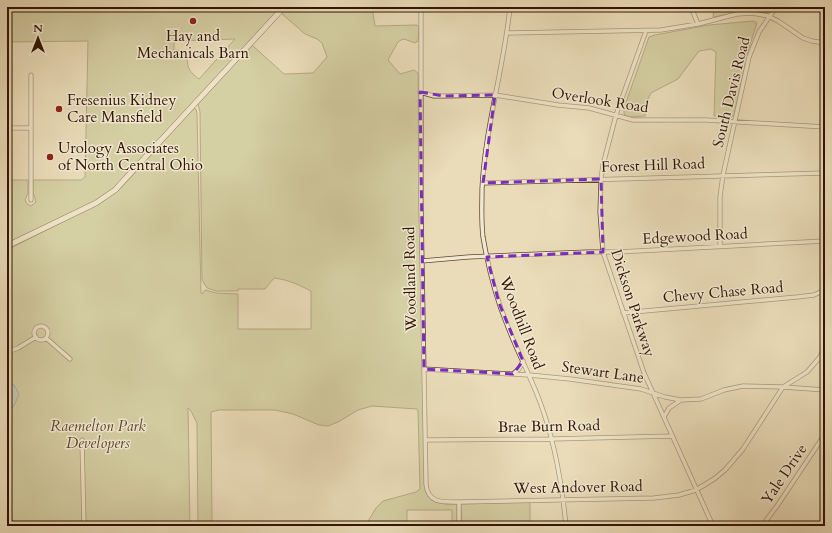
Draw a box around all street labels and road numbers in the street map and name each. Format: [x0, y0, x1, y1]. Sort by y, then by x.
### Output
street label: South Davis Road [708, 35, 754, 149]
street label: Overlook Road [550, 82, 650, 118]
street label: Forest Hill Road [601, 153, 705, 177]
street label: Edgewood Road [642, 223, 748, 249]
street label: Woodland Road [399, 227, 421, 332]
street label: Dickson Parkway [606, 247, 660, 360]
street label: Woodhill Road [495, 273, 549, 372]
street label: Chevy Chase Road [662, 277, 784, 307]
street label: Stewart Lane [561, 356, 646, 388]
street label: Brae Burn Road [498, 415, 600, 437]
street label: Yale Drive [757, 440, 812, 508]
street label: West Andover Road [512, 476, 643, 498]

